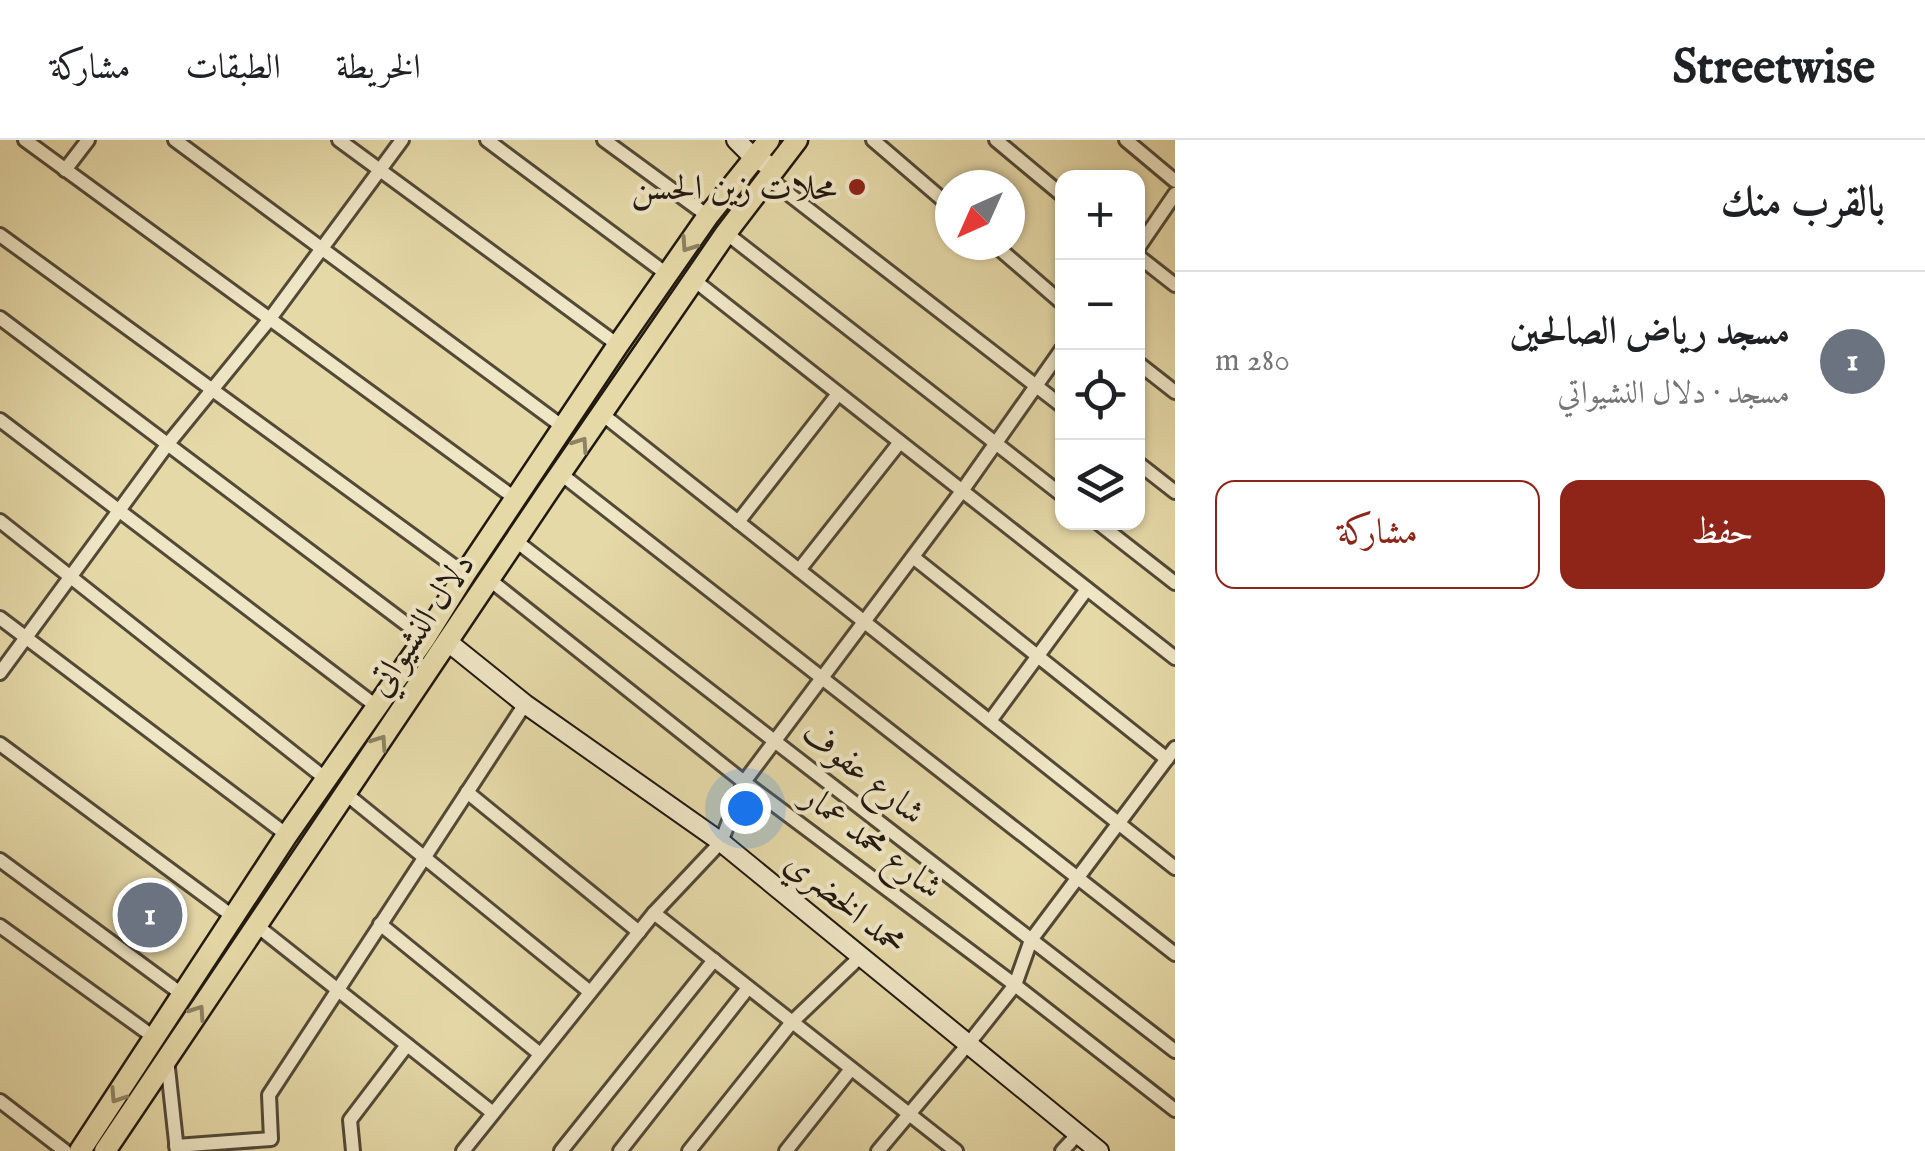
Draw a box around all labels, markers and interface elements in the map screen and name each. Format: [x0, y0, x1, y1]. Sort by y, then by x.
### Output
text: Streetwise [1672, 39, 1875, 99]
text: مشاركة [50, 46, 131, 91]
text: الطبقات [186, 46, 281, 91]
text: الخريطة [336, 46, 421, 91]
place label: محلات زين الحسن [631, 167, 837, 212]
north arrow [935, 170, 1025, 260]
map controls [1055, 170, 1145, 530]
button: + [1055, 170, 1145, 260]
marker: محلات زين الحسن [846, 176, 868, 198]
text: بالقرب منك [1721, 177, 1885, 230]
one-way arrow [682, 234, 700, 253]
button: − [1055, 260, 1145, 350]
text: مسجد رياض الصالحين [1510, 309, 1790, 357]
text: 280 m [1215, 341, 1290, 382]
text: 1 [1847, 341, 1858, 382]
button: locate [1055, 350, 1145, 440]
text: مسجد · دلال النشيواتي [1557, 374, 1790, 415]
one-way arrow [569, 436, 587, 455]
button: layers [1055, 440, 1145, 530]
button: مشاركة [1215, 480, 1540, 589]
button: حفظ [1560, 480, 1885, 589]
street label: دلال النشيواتي [358, 545, 490, 708]
street label: شارع عفوف [789, 712, 933, 839]
one-way arrow [368, 735, 386, 753]
street label: شارع محمد عمار [787, 774, 951, 914]
your location [720, 783, 771, 834]
street label: محمد الخضري [773, 841, 914, 969]
pin: 1 [118, 878, 182, 952]
one-way arrow [186, 1004, 205, 1022]
one-way arrow [110, 1085, 129, 1103]

